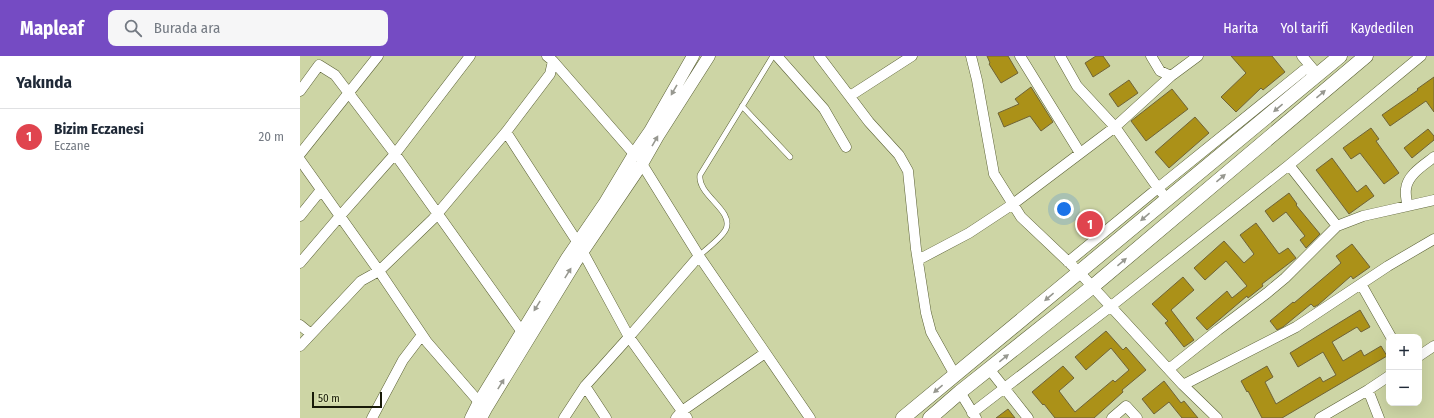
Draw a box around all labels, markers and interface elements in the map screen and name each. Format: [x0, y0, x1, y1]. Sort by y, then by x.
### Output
search box [108, 10, 388, 46]
text: Mapleaf [20, 17, 84, 40]
icon: search [122, 17, 144, 39]
text: Burada ara [154, 19, 220, 37]
text: Harita [1223, 20, 1258, 37]
text: Yol tarifi [1280, 20, 1328, 37]
text: Kaydedilen [1350, 20, 1414, 37]
text: Yakında [16, 72, 72, 93]
one-way arrow [671, 84, 677, 96]
one-way arrow [1315, 90, 1326, 99]
one-way arrow [1272, 103, 1283, 112]
text: Bizim Eczanesi [54, 120, 144, 138]
text: 1 [26, 129, 32, 144]
text: 20 m [258, 129, 284, 144]
one-way arrow [651, 135, 658, 147]
text: Eczane [54, 138, 90, 153]
one-way arrow [1216, 173, 1226, 182]
your location [1054, 199, 1074, 219]
pin: 1 [1077, 209, 1103, 239]
one-way arrow [1140, 213, 1150, 222]
one-way arrow [1116, 257, 1127, 266]
one-way arrow [565, 267, 572, 279]
one-way arrow [1043, 293, 1054, 301]
one-way arrow [534, 300, 541, 312]
map controls [1386, 334, 1422, 406]
button: + [1386, 334, 1422, 370]
one-way arrow [998, 354, 1009, 363]
button: − [1386, 370, 1422, 406]
one-way arrow [497, 379, 505, 389]
one-way arrow [933, 385, 943, 394]
scale bar [312, 390, 382, 409]
text: 50 m [318, 392, 340, 405]

